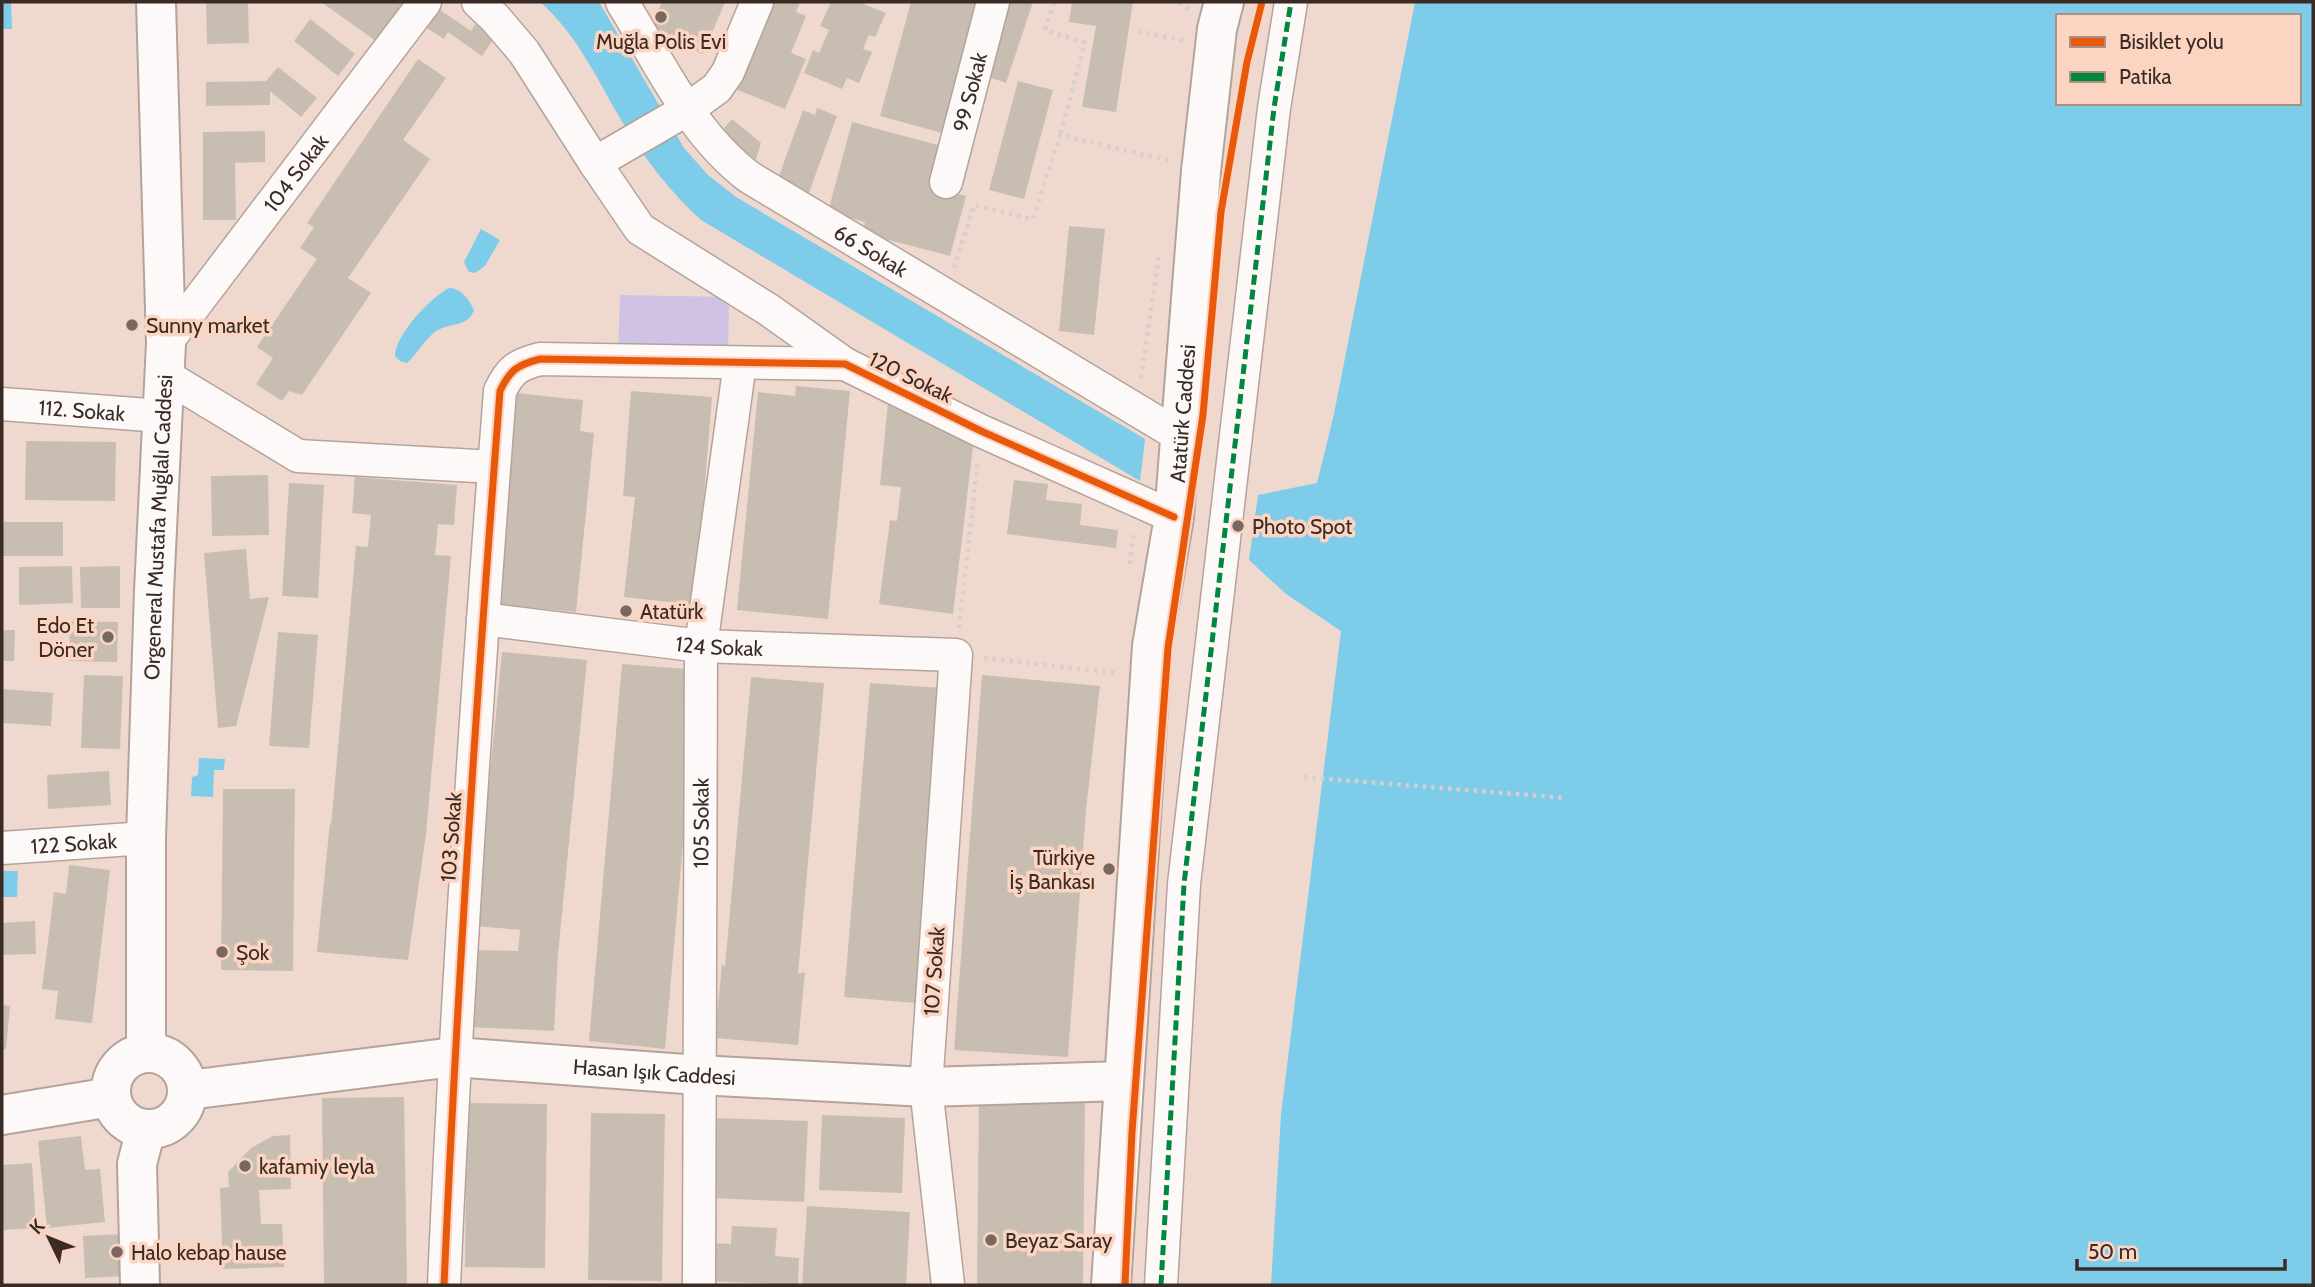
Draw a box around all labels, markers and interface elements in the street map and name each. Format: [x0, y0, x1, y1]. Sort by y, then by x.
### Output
marker: Muğla Polis Evi [653, 9, 669, 25]
legend [2056, 14, 2301, 105]
place label: Muğla Polis Evi [596, 29, 726, 54]
text: Bisiklet yolu [2119, 29, 2224, 54]
street label: 99 Sokak [947, 49, 992, 134]
text: Patika [2119, 64, 2172, 89]
street label: 104 Sokak [258, 128, 333, 216]
street label: 66 Sokak [830, 219, 913, 282]
place label: Sunny market [146, 313, 270, 338]
marker: Sunny market [124, 317, 140, 333]
street label: Atatürk Caddesi [1164, 343, 1200, 483]
street label: 120 Sokak [865, 346, 957, 408]
street label: Orgeneral Mustafa Muğlalı Caddesi [139, 374, 177, 680]
street label: 112. Sokak [38, 394, 126, 426]
place label: Photo Spot [1252, 514, 1352, 539]
marker: Photo Spot [1230, 518, 1246, 534]
place label: Atatürk [640, 599, 704, 624]
marker: Atatürk [618, 603, 634, 619]
place label: Edo Et Döner [36, 613, 94, 662]
marker: Edo Et Döner [100, 629, 116, 645]
street label: 124 Sokak [674, 630, 764, 661]
street label: 105 Sokak [688, 777, 713, 868]
street label: 103 Sokak [435, 791, 467, 883]
street label: 122 Sokak [30, 828, 118, 858]
place label: Türkiye İş Bankası [1009, 845, 1095, 894]
marker: Türkiye İş Bankası [1101, 861, 1117, 877]
street label: 107 Sokak [918, 925, 950, 1016]
place label: Şok [236, 940, 270, 965]
marker: Şok [214, 944, 230, 960]
street label: Hasan Işık Caddesi [572, 1053, 736, 1089]
place label: kafamiy leyla [259, 1154, 375, 1179]
marker: kafamiy leyla [237, 1158, 253, 1174]
north arrow [14, 1203, 84, 1273]
text: K [24, 1214, 49, 1239]
place label: Beyaz Saray [1005, 1228, 1113, 1253]
scale bar [2077, 1228, 2285, 1272]
marker: Beyaz Saray [983, 1232, 999, 1248]
text: 50 m [2088, 1239, 2137, 1264]
place label: Halo kebap hause [131, 1240, 287, 1265]
marker: Halo kebap hause [109, 1244, 125, 1260]

